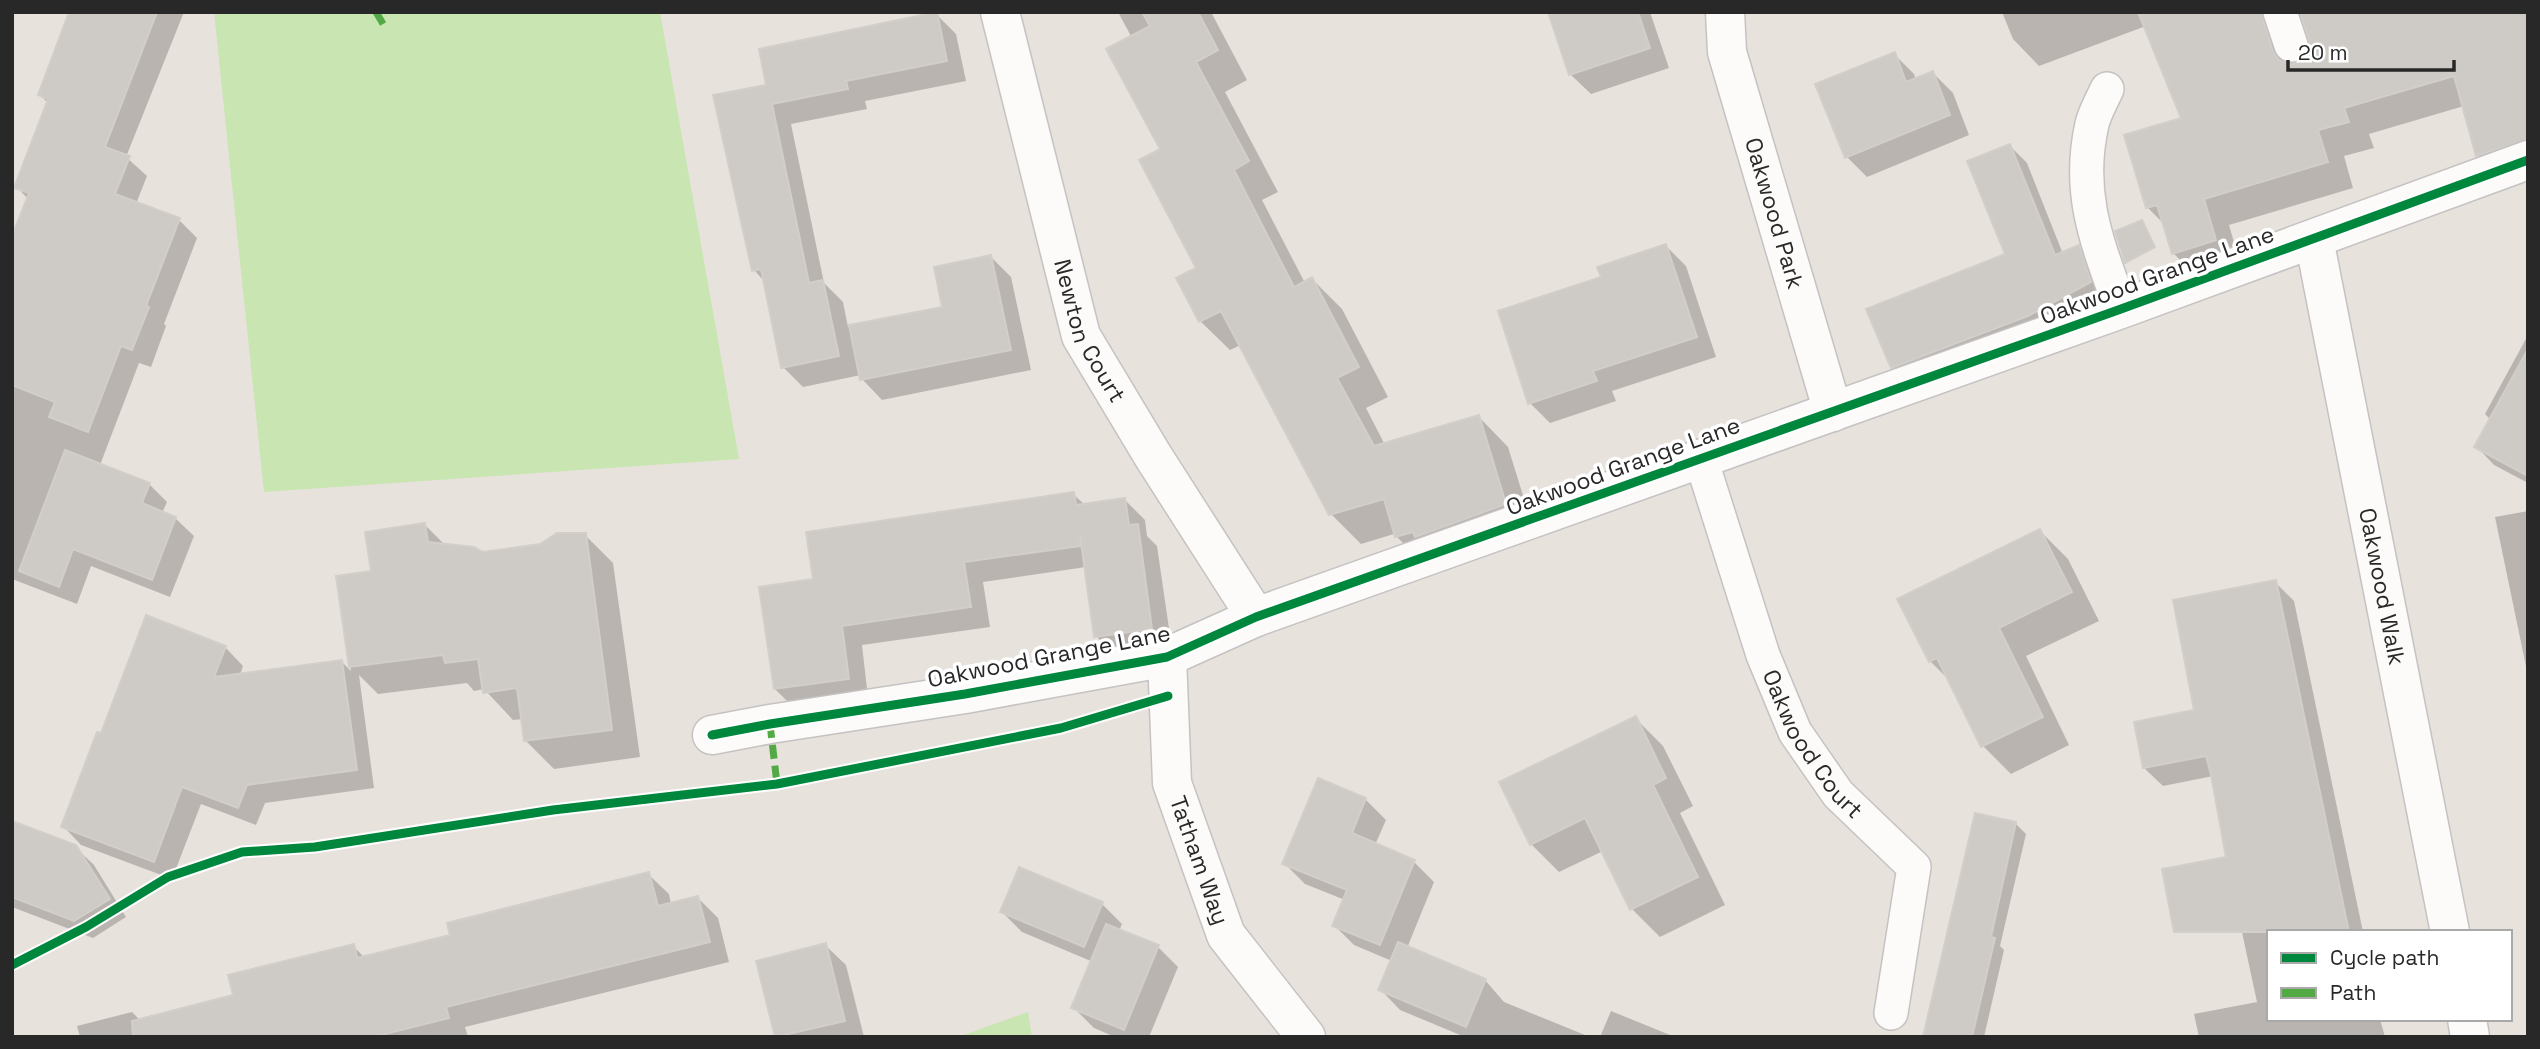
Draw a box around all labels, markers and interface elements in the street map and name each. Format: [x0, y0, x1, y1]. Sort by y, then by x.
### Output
scale bar [2288, 28, 2454, 72]
text: 20 m [2298, 39, 2348, 66]
street label: Oakwood Park [1738, 134, 1811, 292]
street label: Oakwood Grange Lane [2036, 219, 2278, 331]
street label: Newton Court [1047, 256, 1132, 408]
street label: Oakwood Grange Lane [1502, 410, 1744, 522]
street label: Oakwood Walk [2352, 505, 2412, 667]
street label: Oakwood Grange Lane [925, 618, 1173, 694]
street label: Oakwood Court [1756, 665, 1869, 825]
street label: Tatham Way [1163, 792, 1236, 929]
legend [2267, 930, 2512, 1021]
text: Cycle path [2330, 944, 2439, 971]
text: Path [2330, 979, 2376, 1006]

